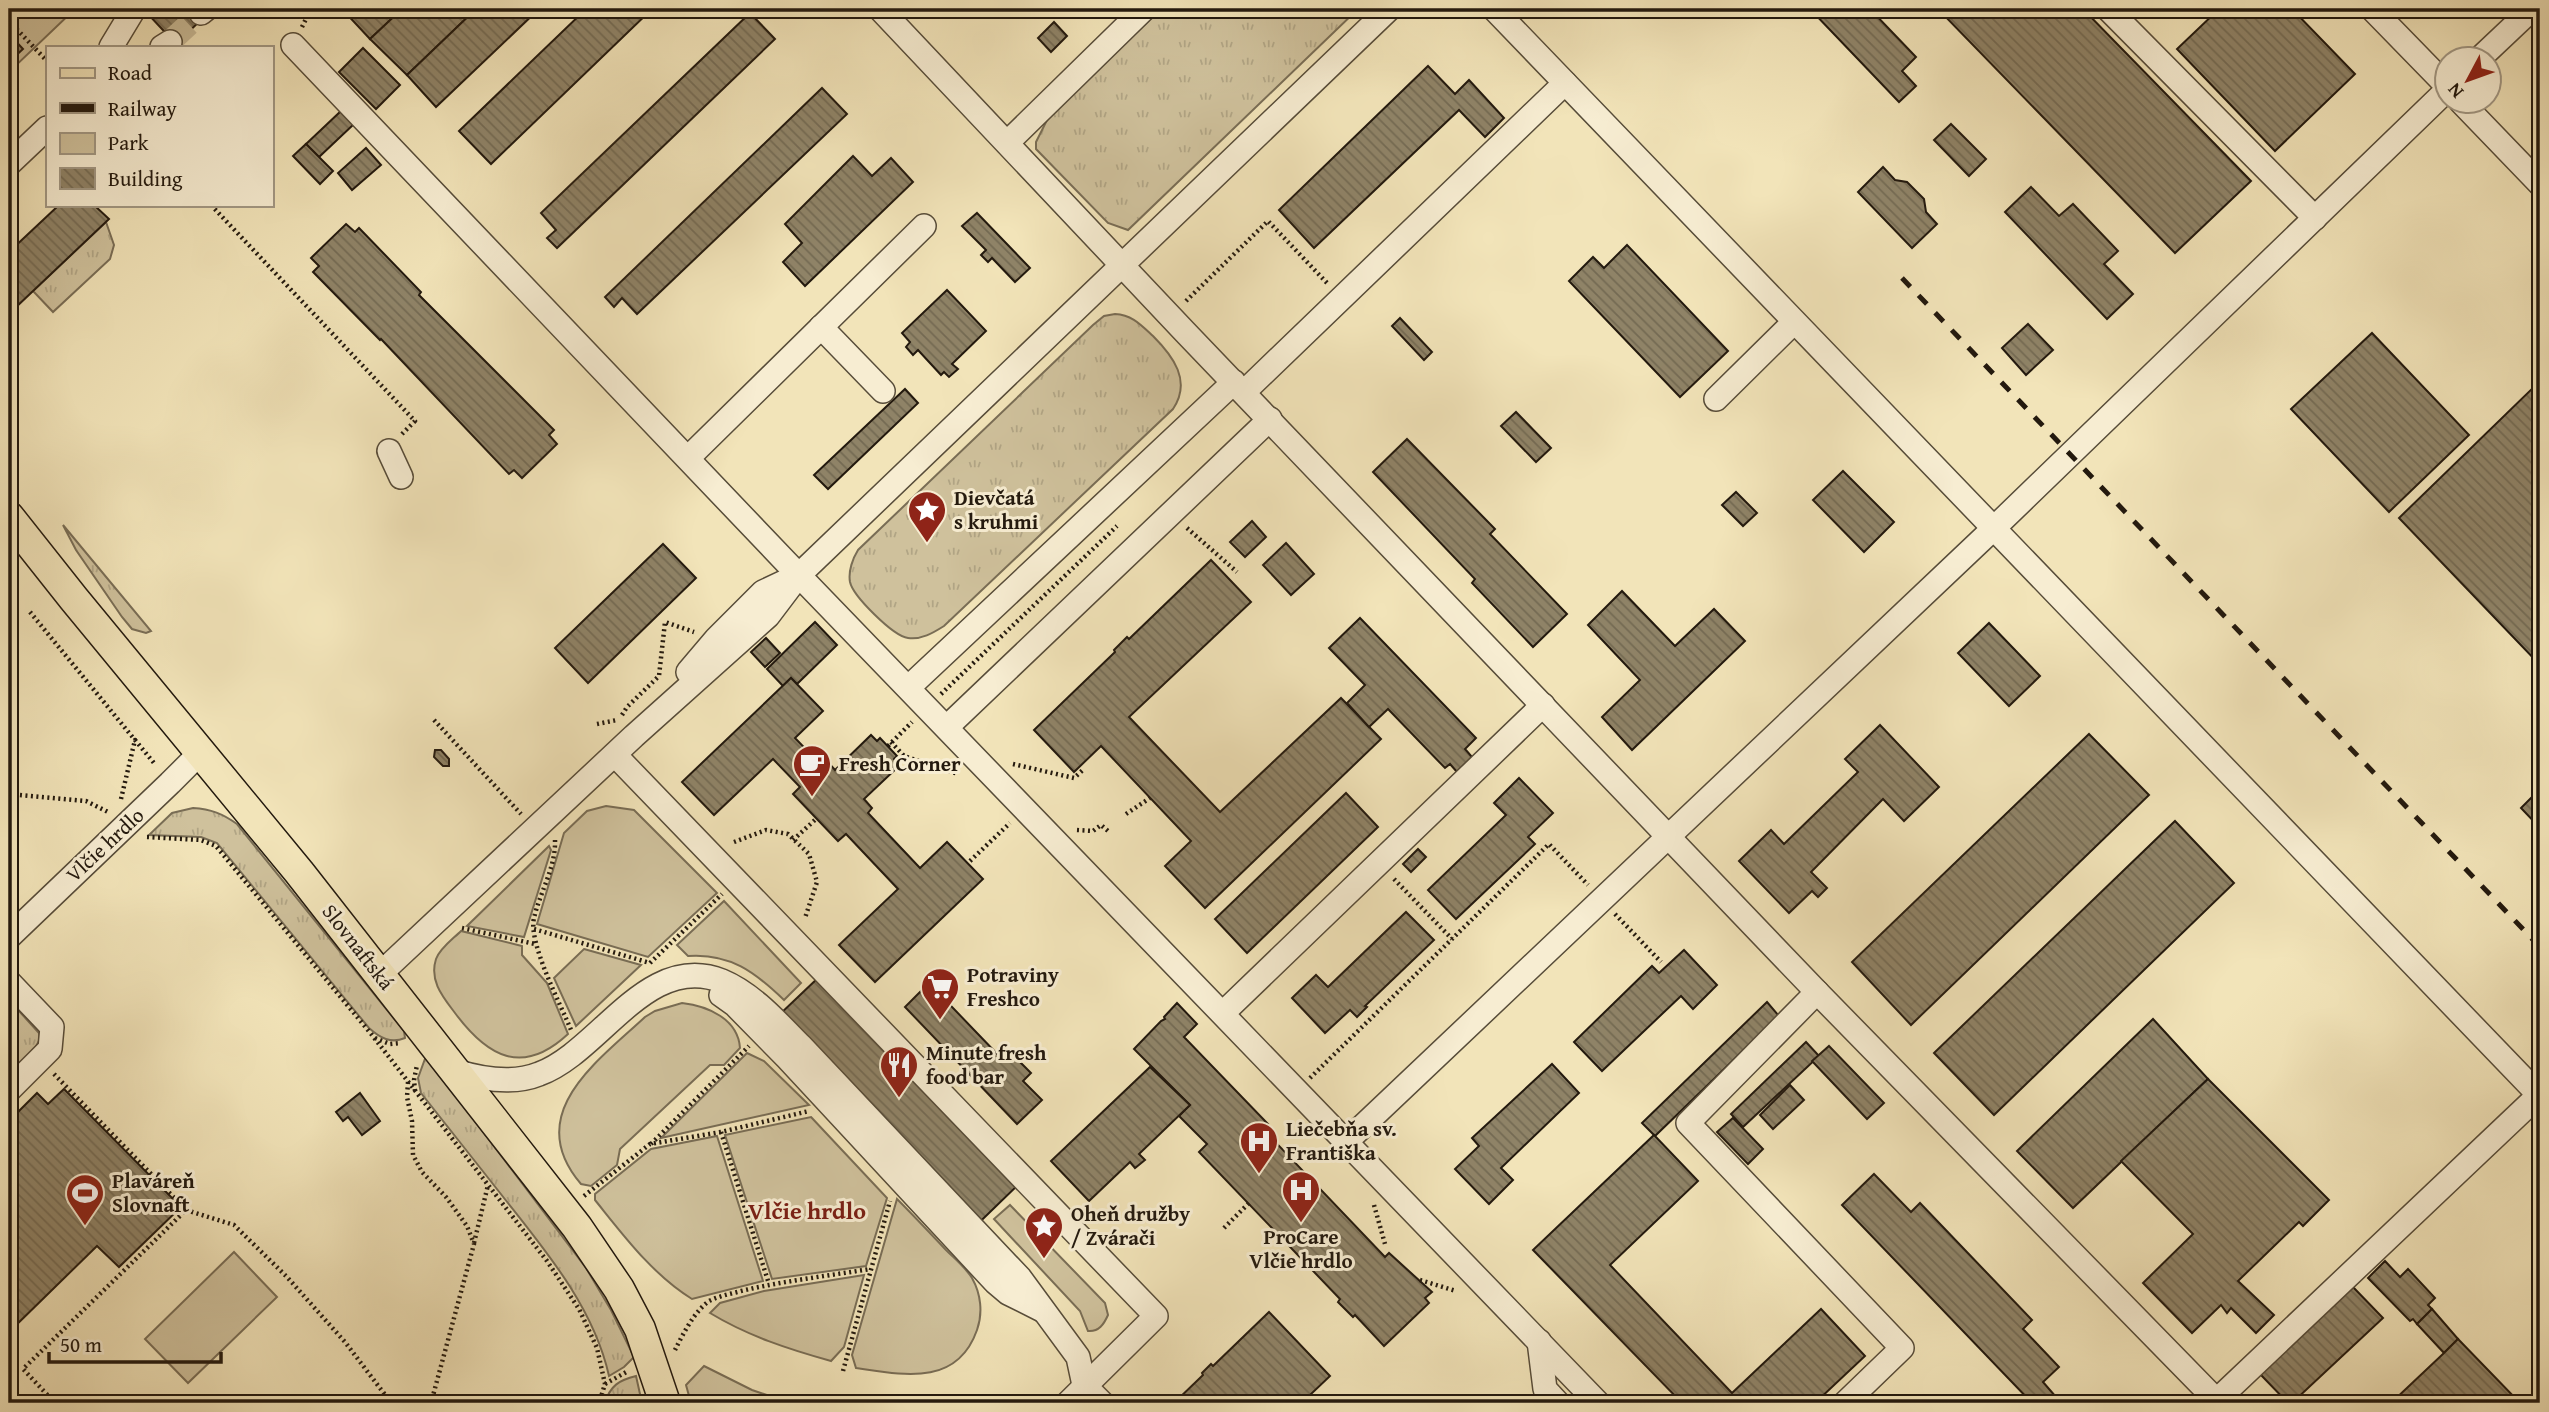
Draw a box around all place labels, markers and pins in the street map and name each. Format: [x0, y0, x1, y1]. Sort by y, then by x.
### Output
place label: Dievčatá s kruhmi [954, 482, 1039, 537]
place icon: Dievčatá s kruhmi [906, 489, 948, 544]
cafe icon: Fresh Corner [791, 743, 833, 798]
place label: Fresh Corner [839, 748, 961, 779]
place label: Potraviny Freshco [967, 959, 1059, 1014]
supermarket icon: Potraviny Freshco [919, 966, 961, 1021]
place label: Minute fresh food bar [926, 1037, 1047, 1092]
restaurant icon: Minute fresh food bar [878, 1044, 920, 1099]
place label: Liečebňa sv. Františka [1286, 1113, 1397, 1168]
hospital icon: Liečebňa sv. Františka [1238, 1120, 1280, 1175]
place label: Plaváreň Slovnaft [112, 1165, 195, 1220]
hospital icon: ProCare Vlčie hrdlo [1280, 1169, 1322, 1224]
sports icon: Plaváreň Slovnaft [64, 1172, 106, 1227]
place label: Oheň družby / Zvárači [1071, 1198, 1190, 1253]
place icon: Oheň družby / Zvárači [1023, 1205, 1065, 1260]
place label: ProCare Vlčie hrdlo [1249, 1221, 1353, 1276]

